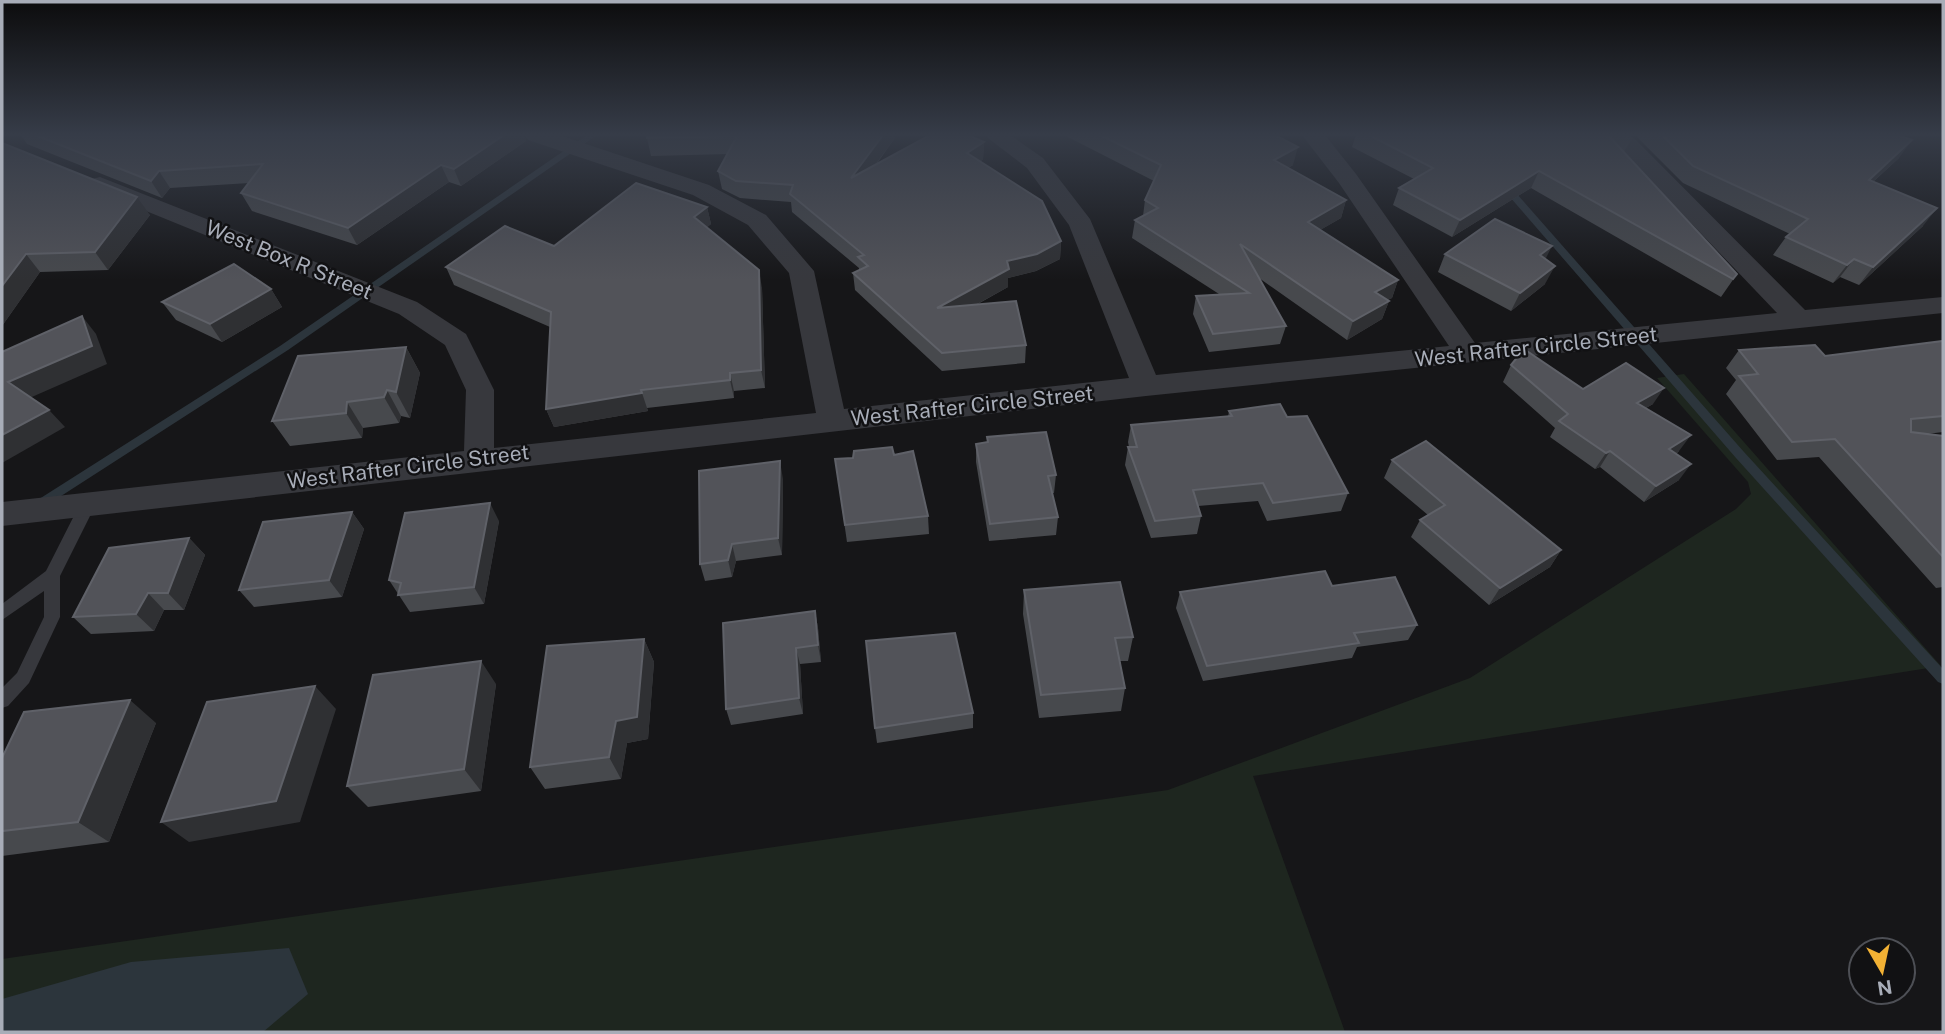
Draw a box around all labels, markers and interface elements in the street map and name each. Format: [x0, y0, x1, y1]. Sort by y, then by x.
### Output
street label: West Box R Street [202, 215, 376, 304]
street label: West Rafter Circle Street [1413, 321, 1658, 372]
street label: West Rafter Circle Street [849, 380, 1094, 431]
street label: West Rafter Circle Street [285, 439, 530, 494]
north arrow [1847, 936, 1917, 1006]
text: N [1876, 976, 1894, 1000]

